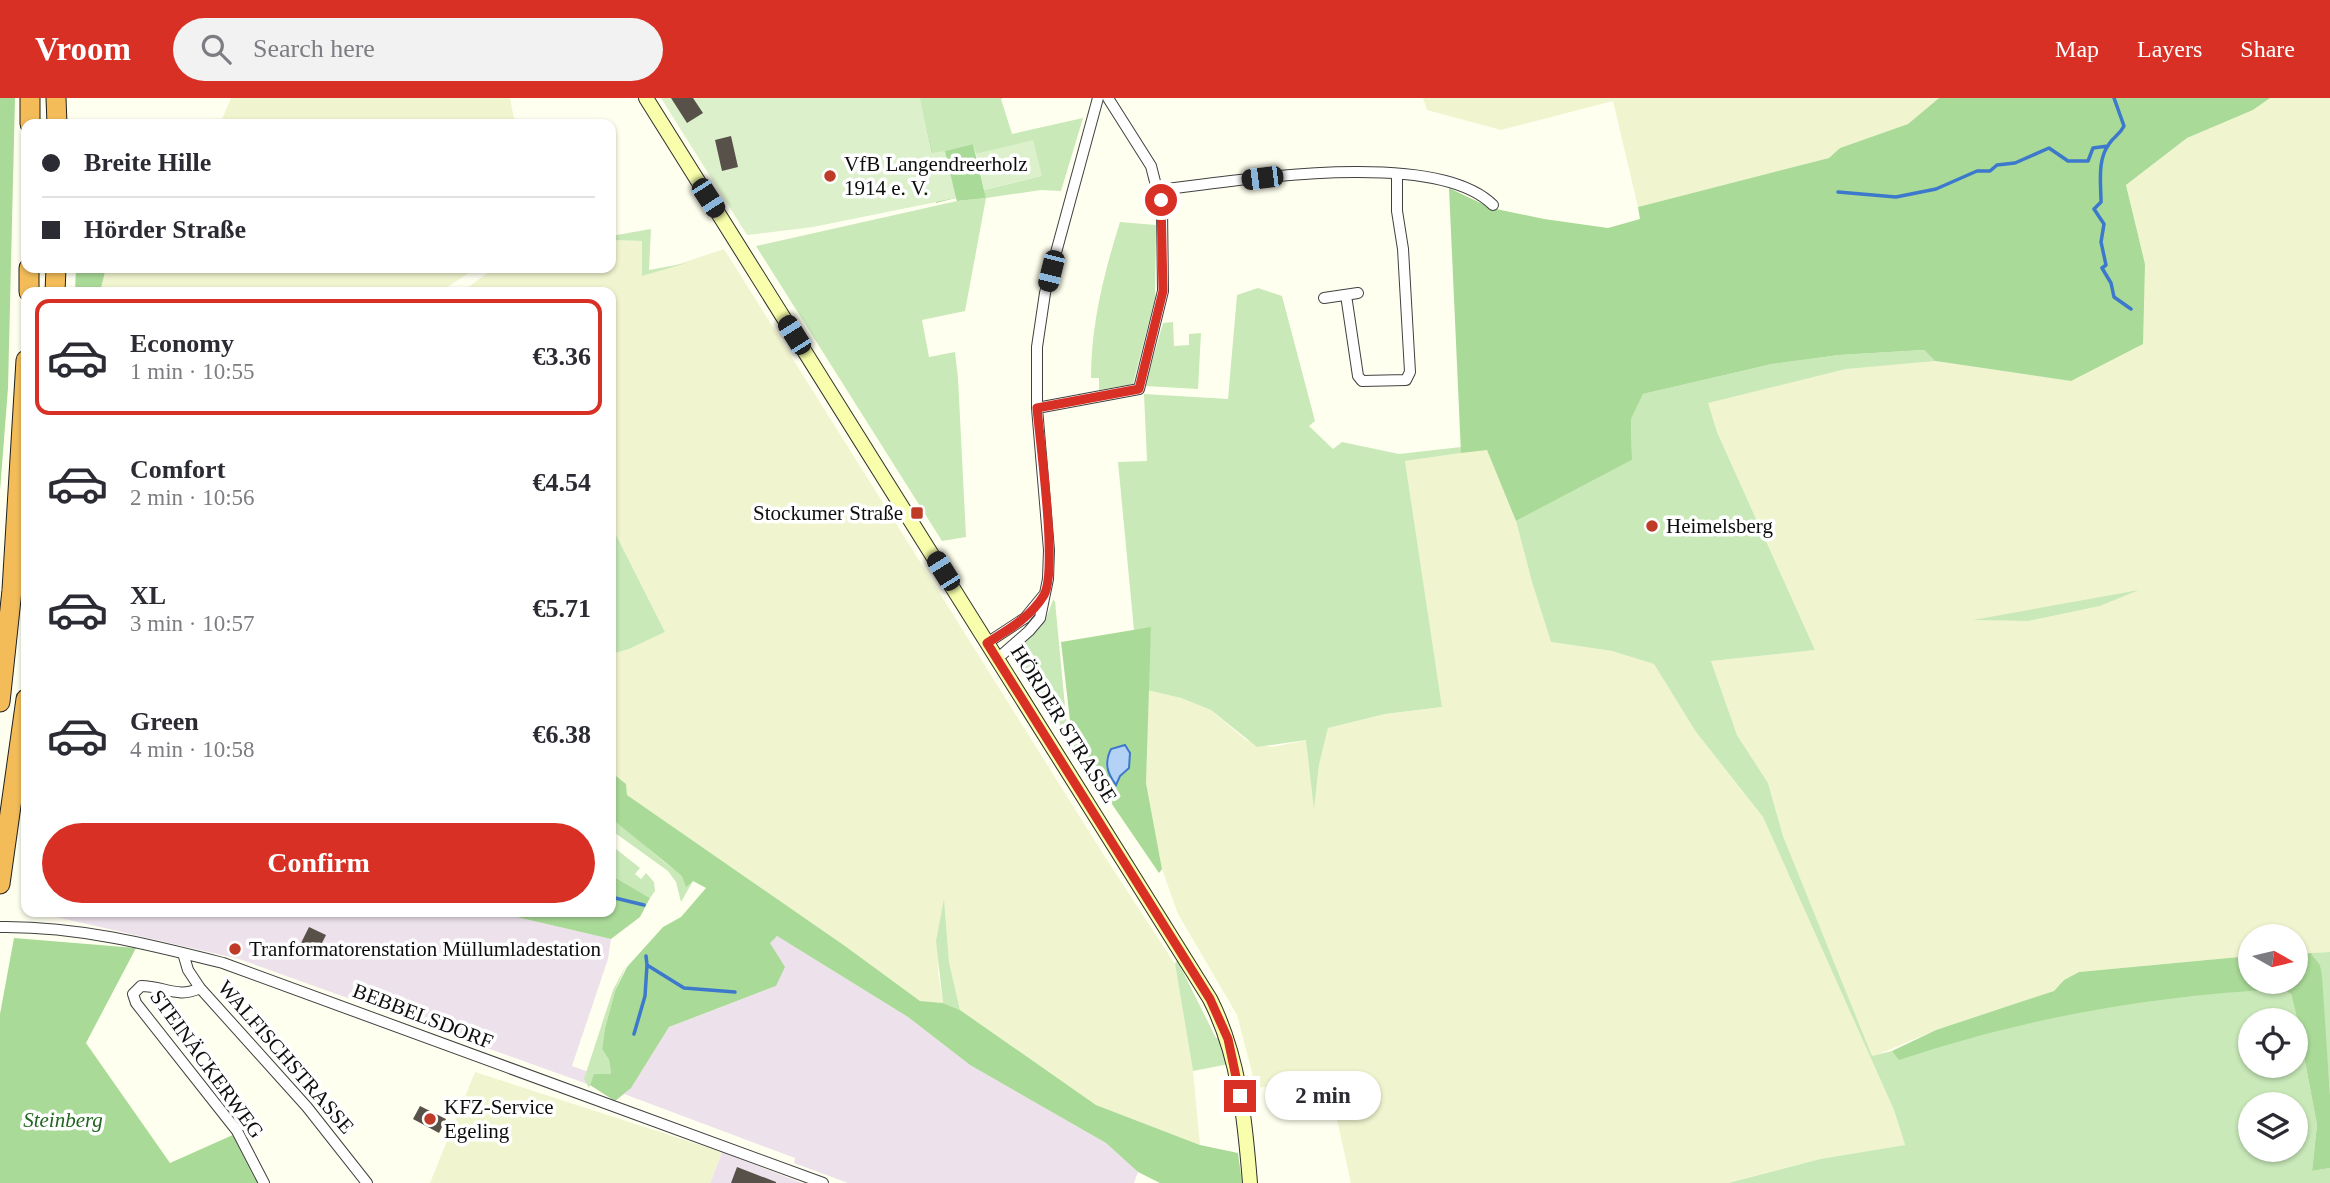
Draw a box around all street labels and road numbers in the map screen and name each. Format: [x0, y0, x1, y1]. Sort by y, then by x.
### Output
street label: HÖRDER STRASSE [1006, 641, 1122, 807]
street label: WALFISCHSTRASSE [213, 976, 359, 1138]
street label: BEBBELSDORF [350, 978, 496, 1054]
street label: STEINÄCKERWEG [145, 985, 269, 1143]

